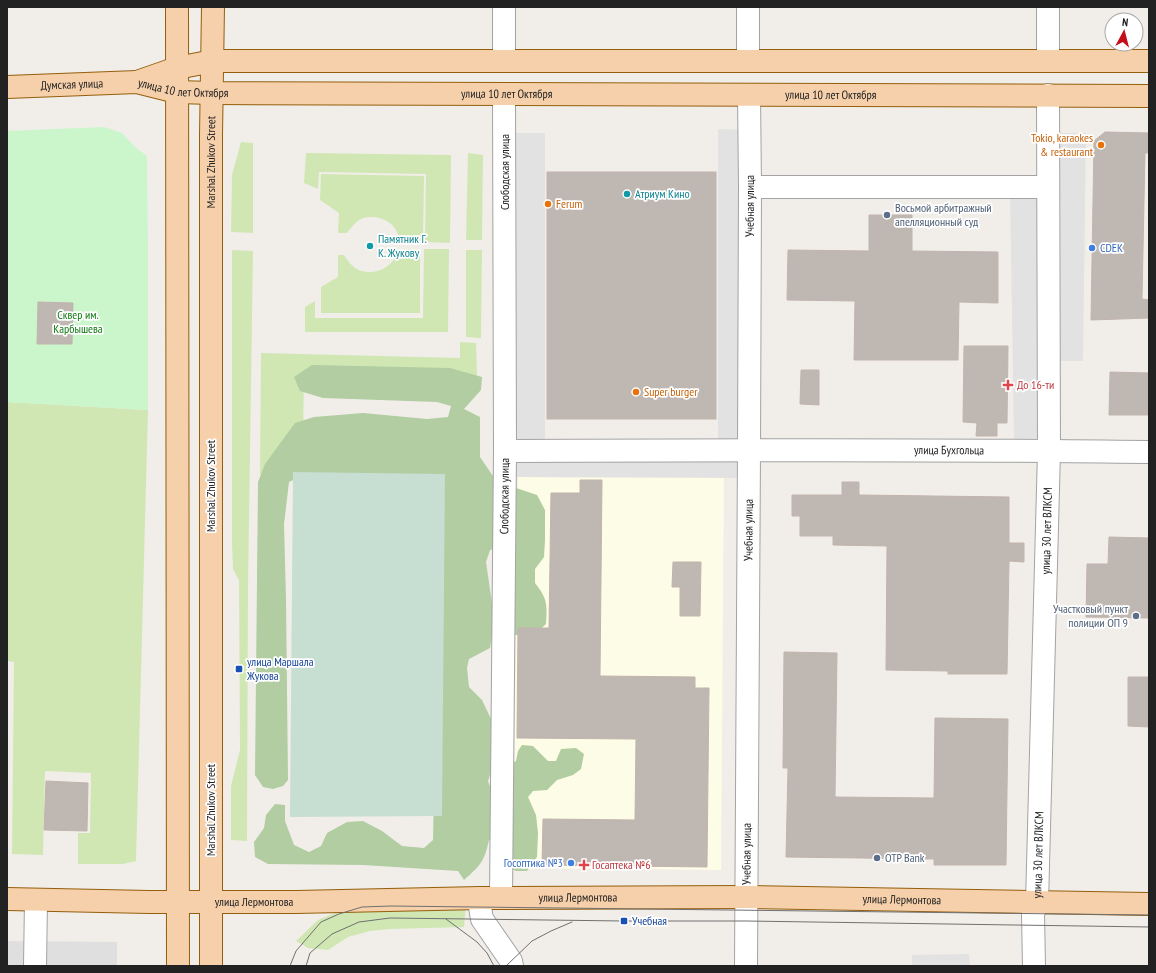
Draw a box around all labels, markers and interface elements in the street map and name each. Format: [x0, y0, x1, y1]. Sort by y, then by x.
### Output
north arrow [1104, 12, 1144, 52]
text: N [1121, 15, 1129, 29]
street label: Думская улица [40, 75, 104, 93]
street label: улица 10 лет Октября [136, 75, 229, 100]
street label: улица 10 лет Октября [461, 86, 553, 101]
street label: улица 10 лет Октября [785, 87, 877, 102]
street label: Marshal Zhukov Street [203, 115, 218, 208]
place label: Tokio, karaokes & restaurant [1031, 130, 1094, 159]
street label: Слободская улица [497, 134, 512, 210]
marker: Tokio, karaokes & restaurant [1096, 140, 1106, 150]
street label: Учебная улица [742, 175, 757, 237]
place label: Атриум Кино [635, 186, 690, 201]
marker: Атриум Кино [622, 189, 632, 199]
place label: Ferum [556, 196, 582, 211]
marker: Ferum [543, 199, 553, 209]
place label: Восьмой арбитражный апелляционный суд [895, 200, 992, 229]
marker: Восьмой арбитражный апелляционный суд [882, 210, 892, 220]
place label: Памятник Г. К. Жукову [378, 231, 427, 260]
place label: CDEK [1100, 240, 1123, 255]
marker: Памятник Г. К. Жукову [365, 241, 375, 251]
marker: CDEK [1087, 243, 1097, 253]
park label: Сквер им. Карбышева [53, 307, 103, 336]
place label: До 16-ти [1017, 377, 1054, 392]
marker: До 16-ти [1002, 379, 1014, 391]
place label: Super burger [644, 384, 698, 399]
marker: Super burger [631, 387, 641, 397]
street label: Marshal Zhukov Street [203, 439, 218, 532]
street label: улица Бухгольца [914, 442, 984, 457]
street label: Слободская улица [496, 458, 512, 534]
street label: улица 30 лет ВЛКСМ [1038, 487, 1055, 575]
street label: Учебная улица [740, 499, 756, 561]
place label: Участковый пункт полиции ОП 9 [1053, 601, 1128, 630]
marker: Участковый пункт полиции ОП 9 [1131, 611, 1141, 621]
place label: улица Маршала Жукова [246, 654, 314, 683]
marker: улица Маршала Жукова [234, 664, 244, 674]
street label: Marshal Zhukov Street [203, 763, 218, 856]
street label: улица 30 лет ВЛКСМ [1029, 811, 1046, 898]
street label: Учебная улица [738, 823, 754, 885]
place label: OTP Bank [885, 850, 925, 865]
marker: OTP Bank [872, 853, 882, 863]
place label: Госоптика №3 [504, 855, 563, 870]
place label: Госаптека №6 [592, 857, 651, 872]
marker: Госоптика №3 [566, 858, 576, 868]
marker: Госаптека №6 [579, 860, 589, 870]
street label: улица Лермонтова [539, 889, 617, 905]
street label: улица Лермонтова [862, 891, 942, 907]
street label: улица Лермонтова [215, 894, 293, 909]
place label: Учебная [632, 913, 667, 928]
marker: Учебная [619, 916, 629, 926]

